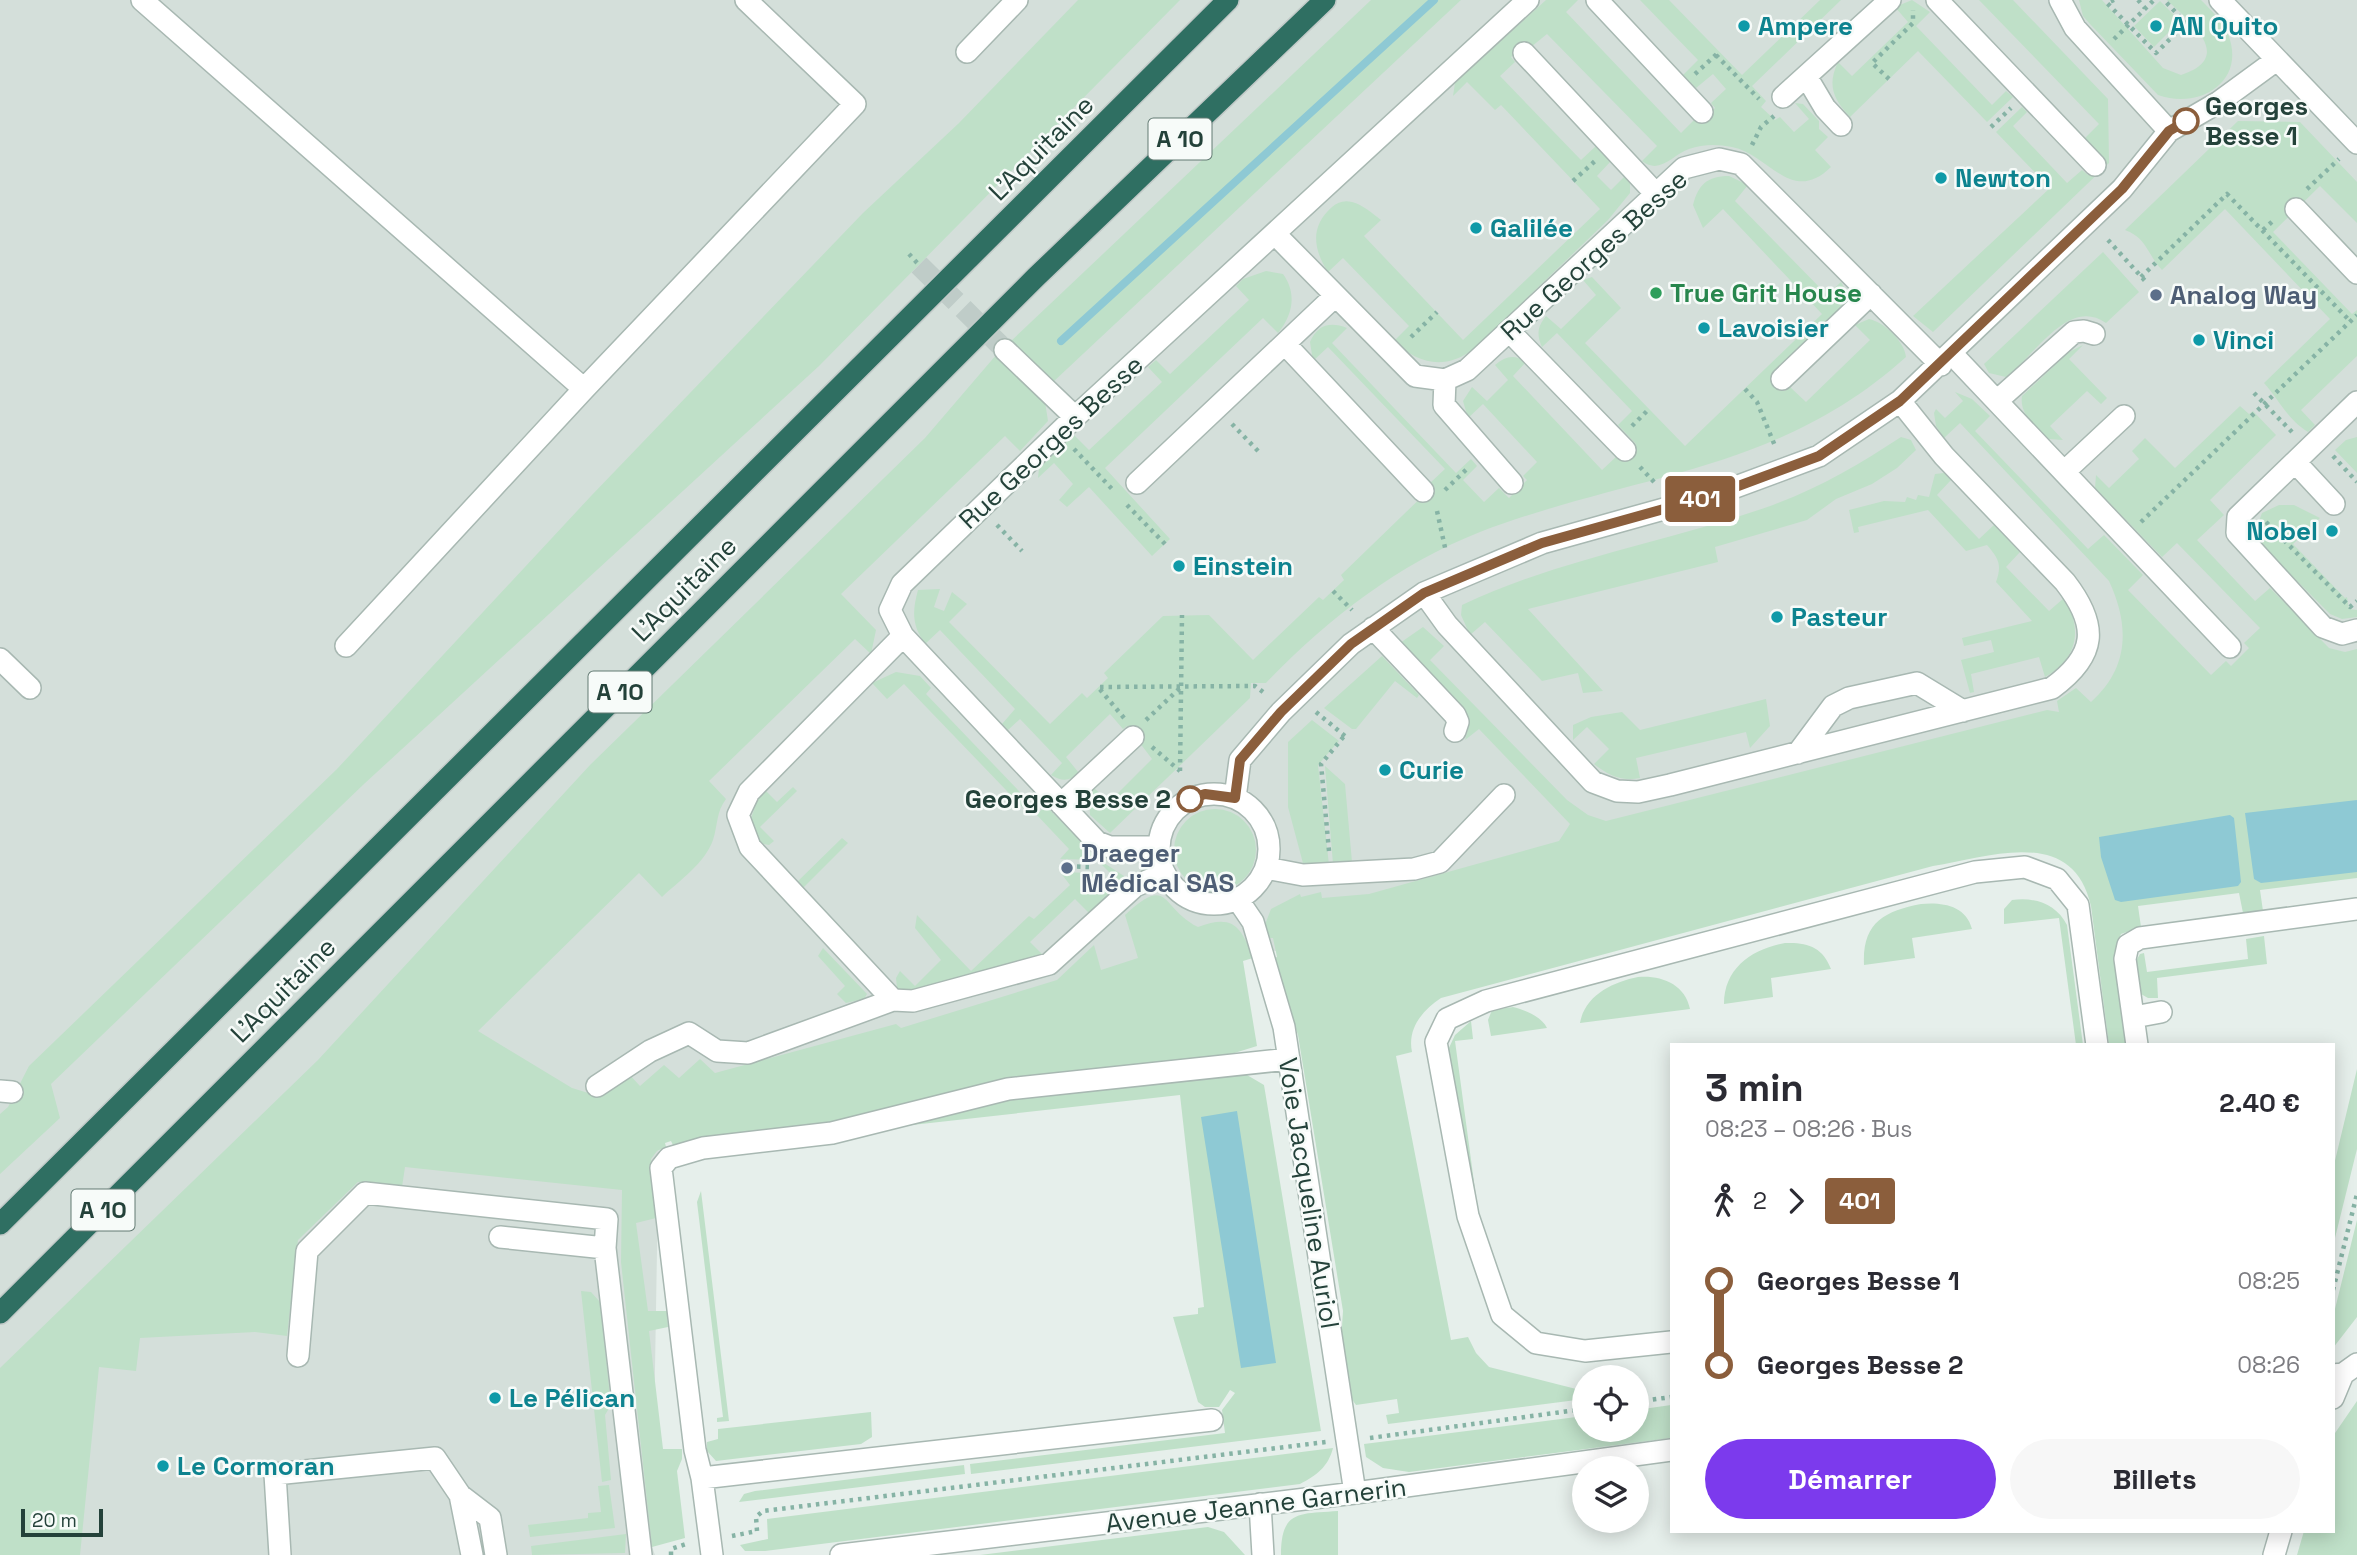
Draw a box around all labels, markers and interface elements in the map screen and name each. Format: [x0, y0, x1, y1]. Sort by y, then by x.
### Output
place label: Ampere [1758, 9, 1853, 43]
place label: AN Quito [2170, 9, 2278, 43]
marker: Ampere [1736, 18, 1752, 34]
marker: AN Quito [2148, 18, 2164, 34]
street label: L'Aquitaine [981, 88, 1101, 208]
place label: Georges Besse 1 [2205, 89, 2308, 153]
marker: Georges Besse 1 [2173, 108, 2199, 134]
road number: A 10 [1148, 119, 1212, 160]
place label: Newton [1955, 161, 2051, 195]
street label: Rue Georges Besse [1493, 162, 1695, 348]
marker: Newton [1933, 170, 1949, 186]
place label: Galilée [1490, 211, 1573, 245]
marker: Galilée [1468, 220, 1484, 236]
place label: True Grit House [1670, 276, 1862, 310]
place label: Analog Way [2170, 278, 2317, 312]
marker: True Grit House [1648, 285, 1664, 301]
marker: Analog Way [2148, 287, 2164, 303]
place label: Lavoisier [1718, 311, 1829, 345]
marker: Lavoisier [1696, 320, 1712, 336]
place label: Vinci [2213, 323, 2274, 357]
marker: Vinci [2191, 332, 2207, 348]
street label: Rue Georges Besse [952, 348, 1150, 536]
line badge: 401 [1660, 476, 1740, 522]
text: 401 [1679, 483, 1721, 514]
place label: Nobel [2246, 514, 2318, 548]
marker: Nobel [2324, 523, 2340, 539]
street label: L'Aquitaine [624, 529, 744, 649]
place label: Einstein [1193, 549, 1293, 583]
marker: Einstein [1171, 558, 1187, 574]
place label: Pasteur [1791, 600, 1887, 634]
marker: Pasteur [1769, 609, 1785, 625]
road number: A 10 [588, 672, 652, 712]
place label: Curie [1399, 753, 1464, 787]
marker: Curie [1377, 762, 1393, 778]
place label: Georges Besse 2 [965, 782, 1171, 816]
marker: Georges Besse 2 [1177, 786, 1203, 812]
place label: Draeger Médical SAS [1081, 836, 1234, 900]
marker: Draeger Médical SAS [1059, 860, 1075, 876]
street label: L'Aquitaine [223, 930, 343, 1050]
street label: Voie Jacqueline Auriol [1271, 1055, 1347, 1331]
text: 3 min [1705, 1064, 1804, 1112]
text: 2.40 € [2219, 1086, 2300, 1120]
text: 08:23 – 08:26 · Bus [1705, 1114, 1912, 1144]
icon: walk [1705, 1182, 1743, 1220]
icon: forward [1777, 1182, 1815, 1220]
text: 401 [1839, 1185, 1881, 1216]
text: 2 [1753, 1186, 1767, 1216]
road number: A 10 [72, 1190, 134, 1230]
text: Georges Besse 1 [1757, 1264, 1960, 1298]
text: 08:25 [2237, 1266, 2300, 1296]
text: Georges Besse 2 [1757, 1348, 1963, 1382]
text: 08:26 [2237, 1350, 2300, 1380]
map controls [1572, 1365, 1649, 1533]
button: locate [1572, 1365, 1649, 1442]
place label: Le Pélican [509, 1381, 635, 1415]
marker: Le Pélican [487, 1390, 503, 1406]
button: Démarrer [1705, 1439, 1996, 1519]
button: Billets [2010, 1439, 2300, 1519]
place label: Le Cormoran [177, 1449, 335, 1483]
button: layers [1572, 1456, 1649, 1533]
marker: Le Cormoran [155, 1458, 171, 1474]
street label: Avenue Jeanne Garnerin [1104, 1470, 1408, 1540]
scale bar [21, 1506, 103, 1538]
text: 20 m [32, 1508, 77, 1533]

